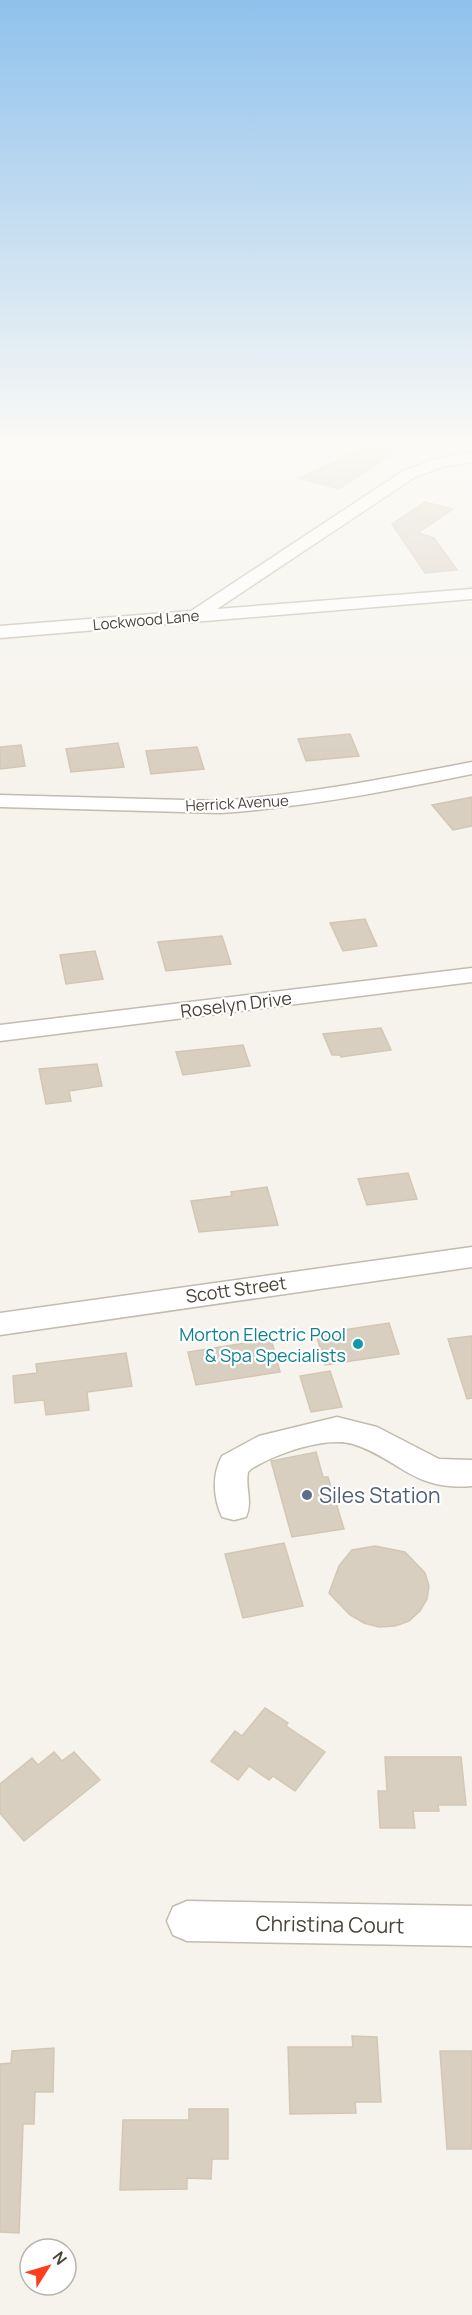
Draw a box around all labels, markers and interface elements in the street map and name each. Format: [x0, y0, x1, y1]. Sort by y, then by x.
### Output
street label: Lockwood Lane [92, 605, 200, 635]
street label: Herrick Avenue [185, 790, 289, 816]
street label: Roselyn Drive [179, 985, 293, 1023]
street label: Scott Street [184, 1270, 288, 1308]
place label: Morton Electric Pool & Spa Specialists [179, 1322, 346, 1367]
marker: Morton Electric Pool & Spa Specialists [351, 1337, 365, 1351]
place label: Siles Station [319, 1481, 441, 1509]
marker: Siles Station [300, 1488, 314, 1502]
street label: Christina Court [255, 1909, 405, 1939]
north arrow [18, 2237, 78, 2297]
text: N [48, 2247, 72, 2269]

